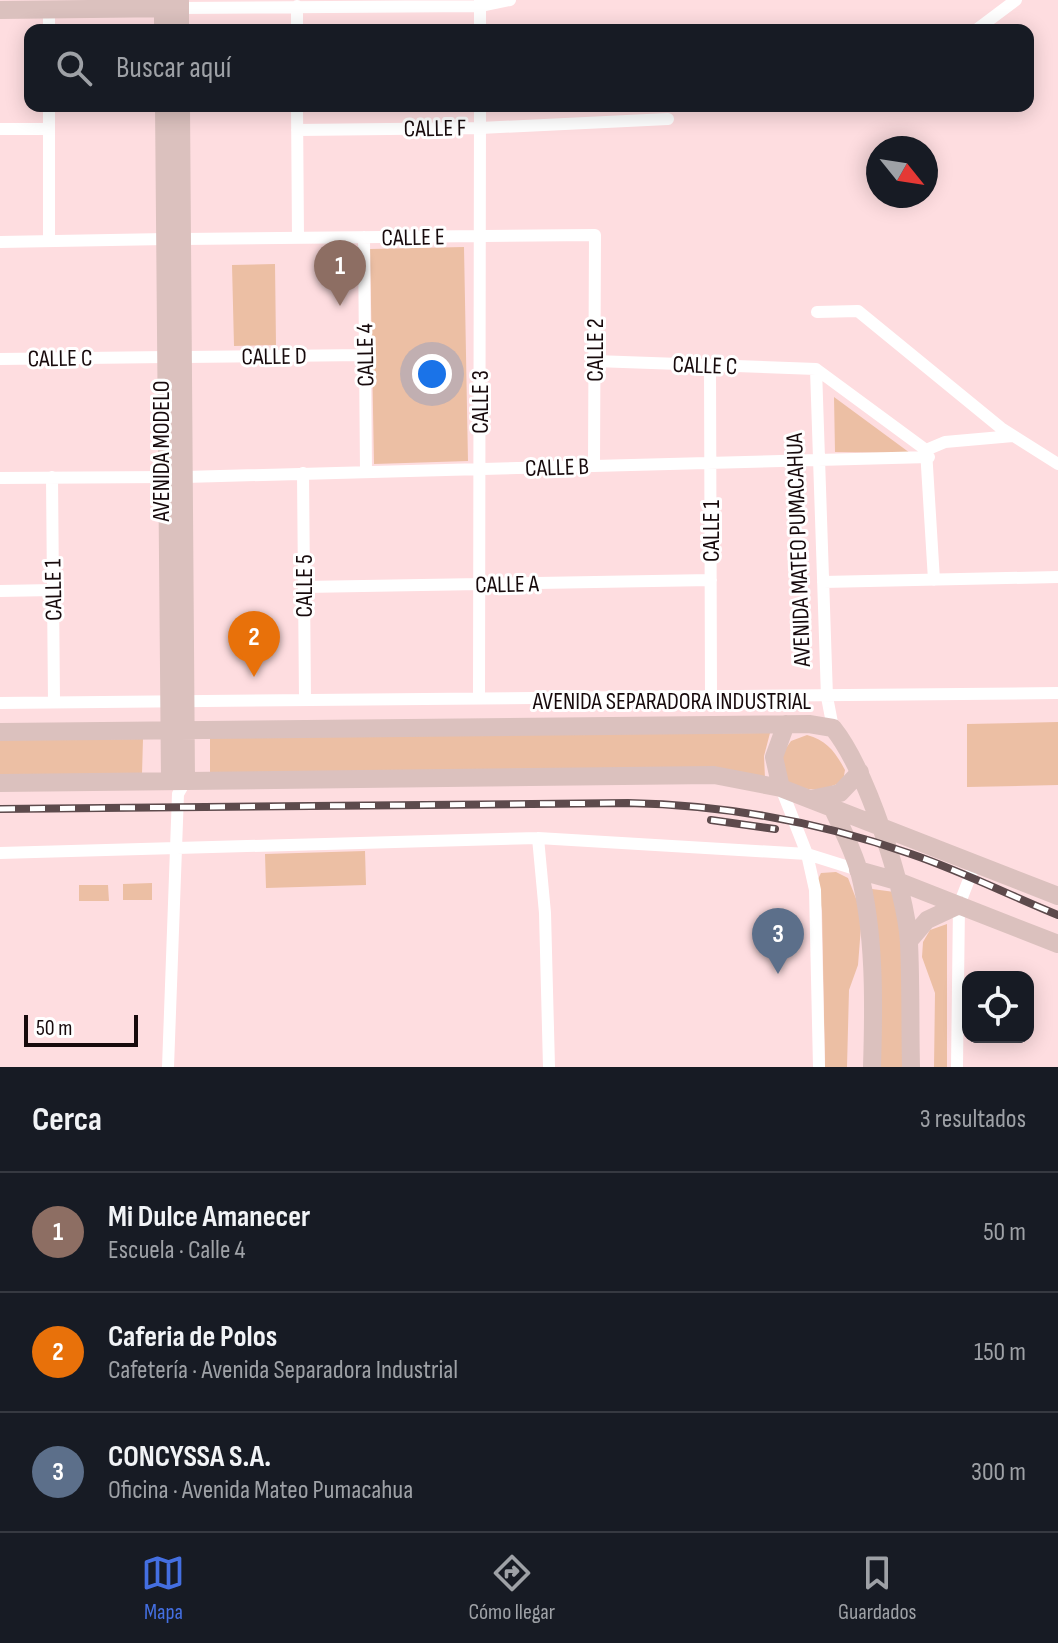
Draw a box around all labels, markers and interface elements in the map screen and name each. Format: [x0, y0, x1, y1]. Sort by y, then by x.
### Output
search box [24, 24, 1034, 112]
icon: search [52, 46, 96, 90]
text: Buscar aquí [116, 50, 231, 86]
street label: CALLE F [403, 113, 467, 144]
north arrow [866, 136, 938, 208]
street label: CALLE E [381, 222, 445, 253]
pin: 1 [314, 240, 366, 306]
street label: CALLE 2 [581, 318, 610, 382]
street label: CALLE 4 [350, 323, 381, 387]
street label: CALLE D [241, 341, 307, 372]
street label: CALLE C [27, 343, 93, 374]
street label: CALLE C [672, 350, 738, 381]
your location [412, 354, 452, 394]
street label: CALLE 3 [466, 370, 495, 434]
street label: AVENIDA MODELO [147, 380, 176, 523]
street label: AVENIDA MATEO PUMACAHUA [780, 432, 817, 668]
street label: CALLE B [524, 452, 590, 483]
street label: CALLE 1 [697, 500, 726, 562]
street label: CALLE 5 [290, 554, 319, 618]
street label: CALLE 1 [38, 558, 69, 621]
street label: CALLE A [475, 569, 540, 600]
pin: 2 [228, 611, 280, 677]
street label: AVENIDA SEPARADORA INDUSTRIAL [532, 687, 811, 716]
pin: 3 [752, 908, 804, 974]
map controls [962, 971, 1034, 1043]
button: locate [962, 971, 1034, 1043]
scale bar [24, 1011, 138, 1047]
text: 50 m [36, 1015, 72, 1042]
text: Cerca [32, 1099, 102, 1140]
text: 3 resultados [920, 1104, 1026, 1135]
text: Mi Dulce Amanecer [108, 1199, 310, 1235]
text: 1 [53, 1217, 63, 1248]
text: 50 m [983, 1217, 1026, 1248]
text: Escuela · Calle 4 [108, 1235, 245, 1266]
text: Caferia de Polos [108, 1319, 277, 1355]
text: 2 [52, 1337, 64, 1368]
text: 150 m [974, 1337, 1026, 1368]
text: Cafetería · Avenida Separadora Industrial [108, 1355, 458, 1386]
text: CONCYSSA S.A. [108, 1439, 271, 1475]
text: 3 [52, 1457, 64, 1488]
text: 300 m [971, 1457, 1026, 1488]
text: Oficina · Avenida Mateo Pumacahua [108, 1475, 413, 1506]
tab: Mapa [141, 1551, 185, 1626]
tab: Cómo llegar [468, 1551, 555, 1626]
tab: Guardados [838, 1551, 917, 1626]

